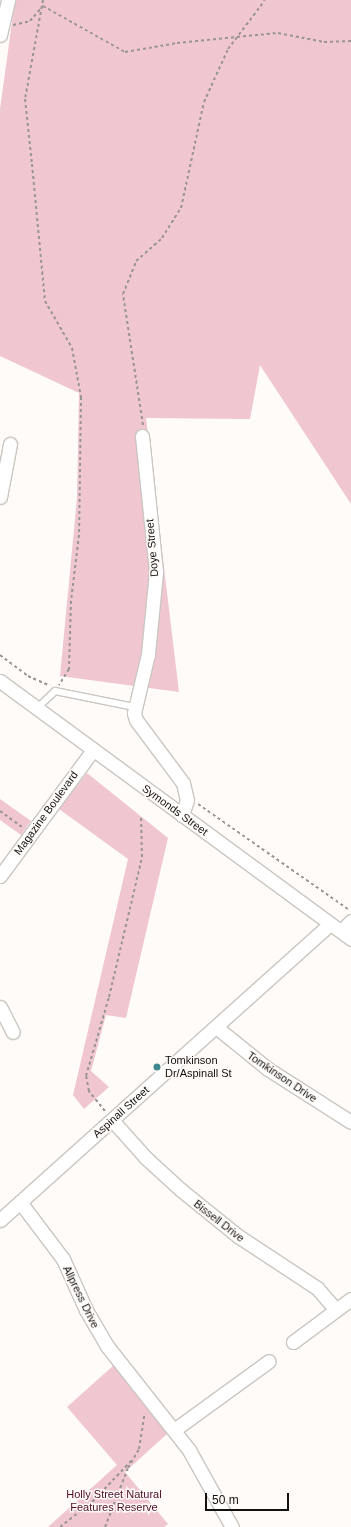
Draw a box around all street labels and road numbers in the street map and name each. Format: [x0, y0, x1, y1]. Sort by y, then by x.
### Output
street label: Doye Street [143, 518, 161, 578]
street label: Magazine Boulevard [11, 769, 81, 857]
street label: Symonds Street [139, 782, 211, 838]
street label: Tomkinson Drive [245, 1049, 319, 1105]
street label: Aspinall Street [90, 1083, 152, 1141]
street label: Bissell Drive [191, 1197, 247, 1245]
street label: Allpress Drive [60, 1264, 102, 1330]

